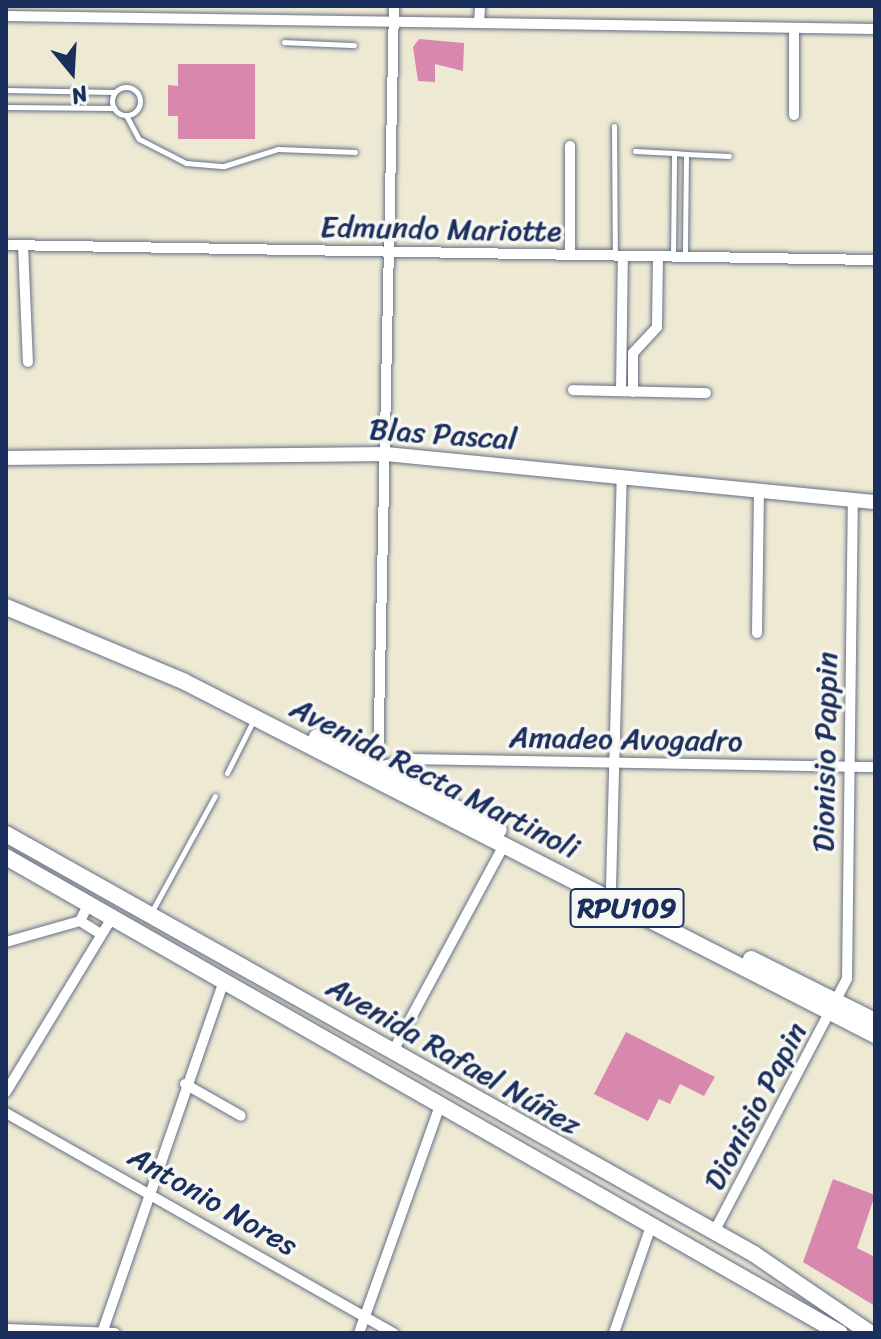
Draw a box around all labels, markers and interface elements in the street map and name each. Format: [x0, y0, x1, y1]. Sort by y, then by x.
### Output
north arrow [32, 32, 112, 112]
text: N [66, 74, 93, 116]
street label: Edmundo Mariotte [320, 209, 562, 249]
street label: Blas Pascal [367, 411, 519, 457]
street label: Dionisio Pappin [805, 651, 845, 853]
street label: Avenida Recta Martinoli [285, 690, 585, 866]
street label: Amadeo Avogadro [509, 719, 743, 759]
road number: RPU109 [569, 884, 685, 932]
street label: Avenida Rafael Núñez [321, 969, 587, 1143]
street label: Dionisio Papin [696, 1016, 814, 1196]
street label: Antonio Nores [122, 1138, 304, 1264]

